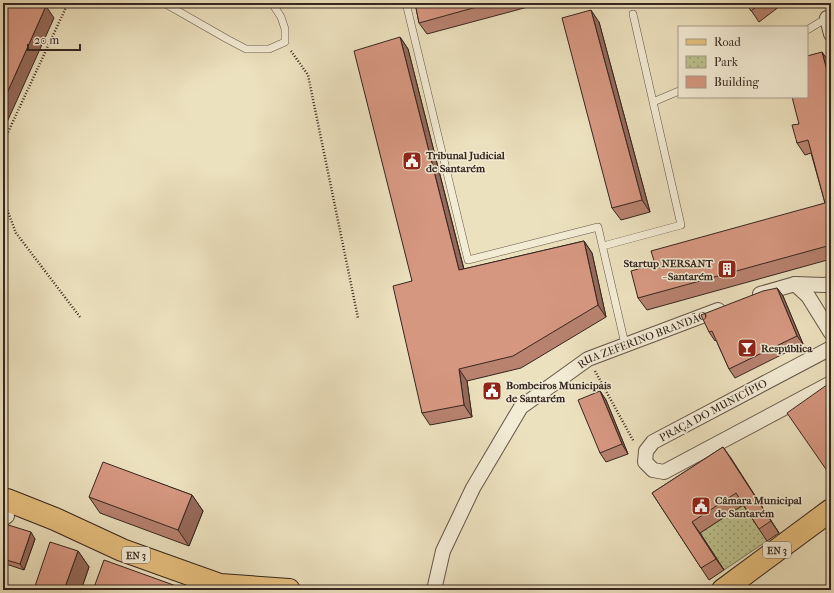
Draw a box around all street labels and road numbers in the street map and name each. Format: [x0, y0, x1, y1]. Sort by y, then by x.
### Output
street label: RUA ZEFERINO BRANDÃO [575, 309, 709, 371]
street label: PRAÇA DO MUNICÍPIO [657, 376, 770, 444]
road number: EN 3 [763, 542, 791, 558]
road number: EN 3 [122, 547, 150, 563]

